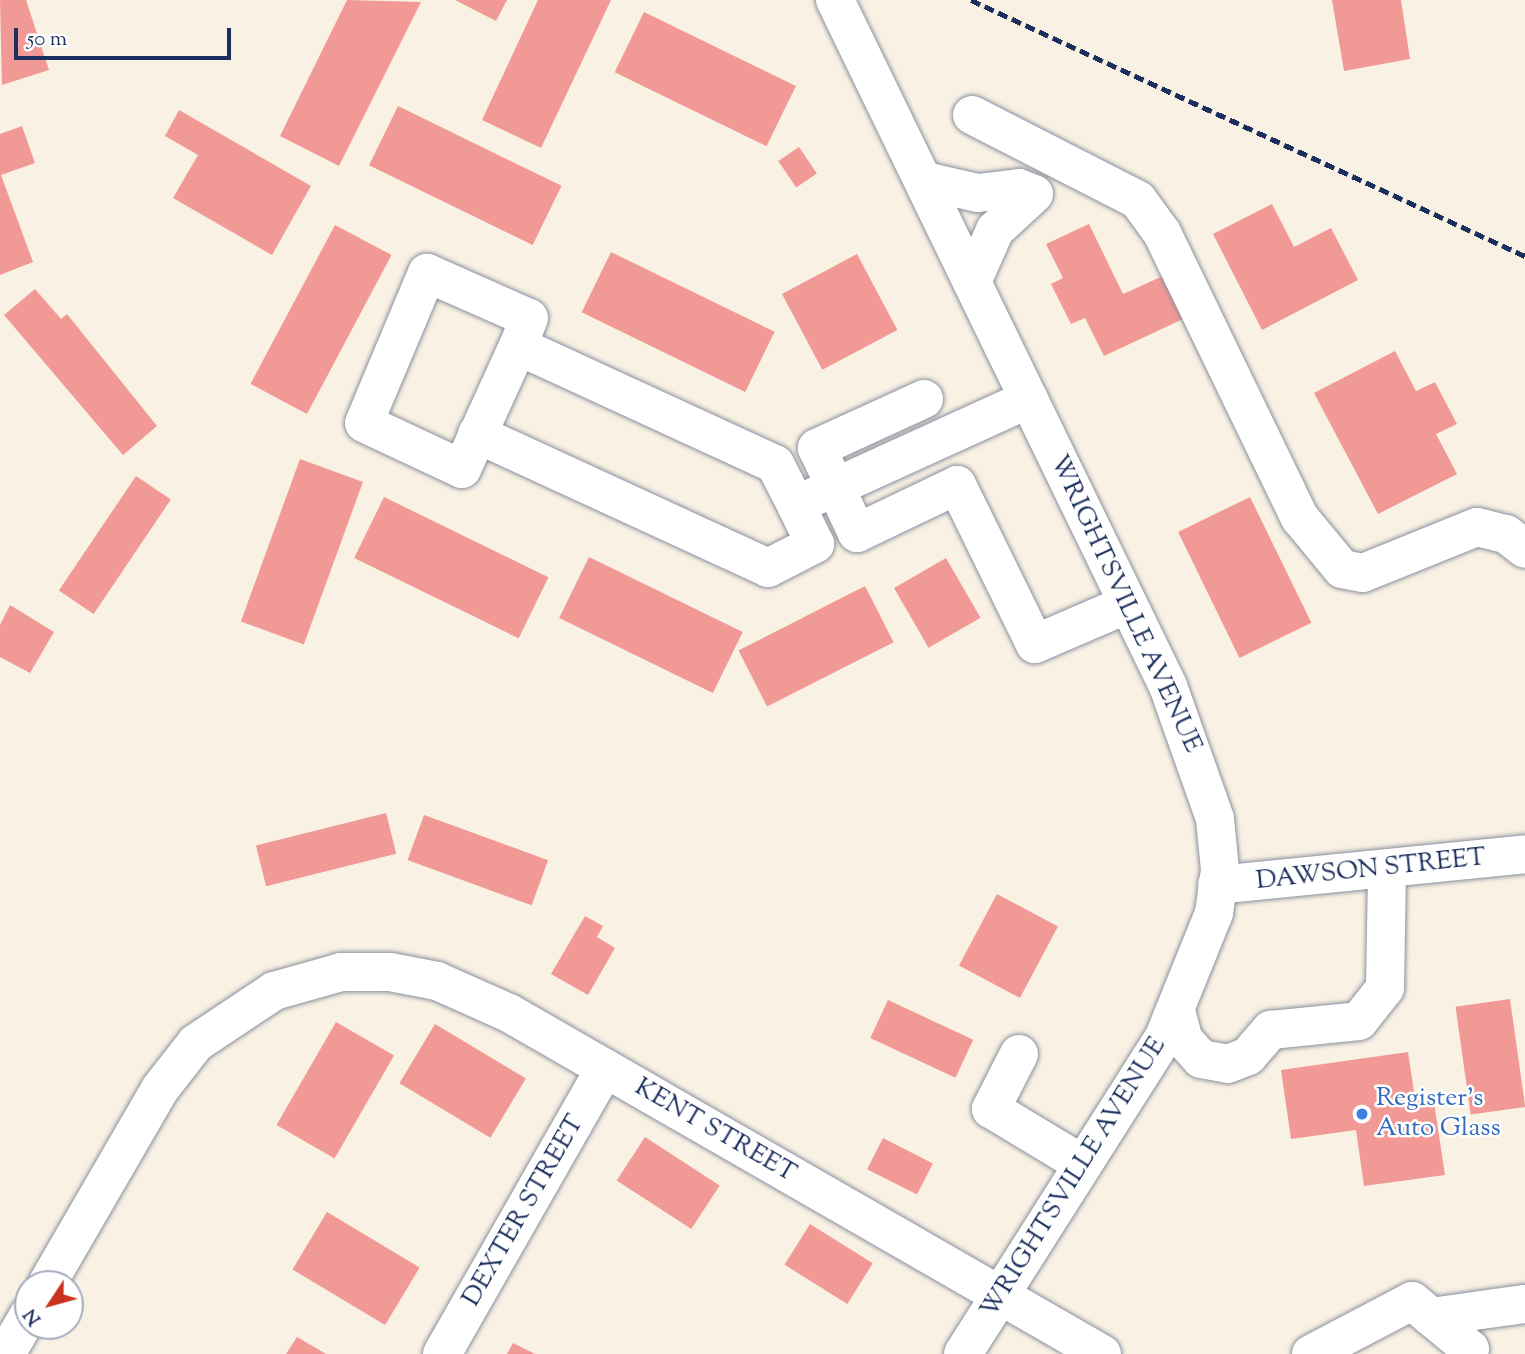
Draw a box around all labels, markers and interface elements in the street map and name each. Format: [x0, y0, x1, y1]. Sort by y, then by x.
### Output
scale bar [18, 14, 234, 58]
text: 50 m [27, 25, 67, 55]
street label: WRIGHTSVILLE AVENUE [1042, 450, 1208, 758]
street label: DAWSON STREET [1255, 842, 1487, 898]
street label: WRIGHTSVILLE AVENUE [975, 1032, 1173, 1324]
street label: KENT STREET [629, 1072, 801, 1190]
place label: Register's Auto Glass [1376, 1083, 1501, 1144]
marker: Register's Auto Glass [1354, 1106, 1370, 1122]
street label: DEXTER STREET [456, 1110, 592, 1312]
north arrow [14, 1270, 84, 1340]
text: N [18, 1302, 49, 1331]

